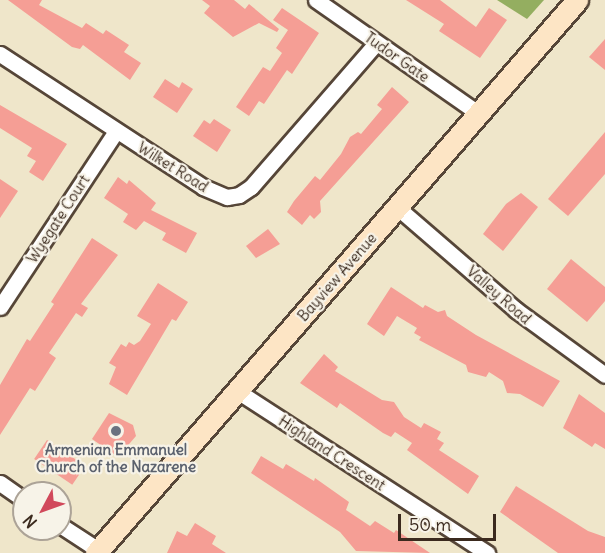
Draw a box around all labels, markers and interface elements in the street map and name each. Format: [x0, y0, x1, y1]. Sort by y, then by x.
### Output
street label: Tudor Gate [361, 28, 433, 86]
street label: Wilket Road [134, 138, 212, 196]
street label: Wyegate Court [23, 172, 93, 266]
street label: Bayview Avenue [294, 229, 380, 325]
street label: Valley Road [463, 262, 535, 328]
street label: Highland Crescent [275, 412, 389, 494]
marker: Armenian Emmanuel Church of the Nazarene [109, 424, 123, 438]
place label: Armenian Emmanuel Church of the Nazarene [36, 440, 196, 475]
north arrow [12, 481, 72, 541]
scale bar [401, 502, 498, 540]
text: N [19, 511, 41, 532]
text: 50 m [409, 513, 451, 536]

